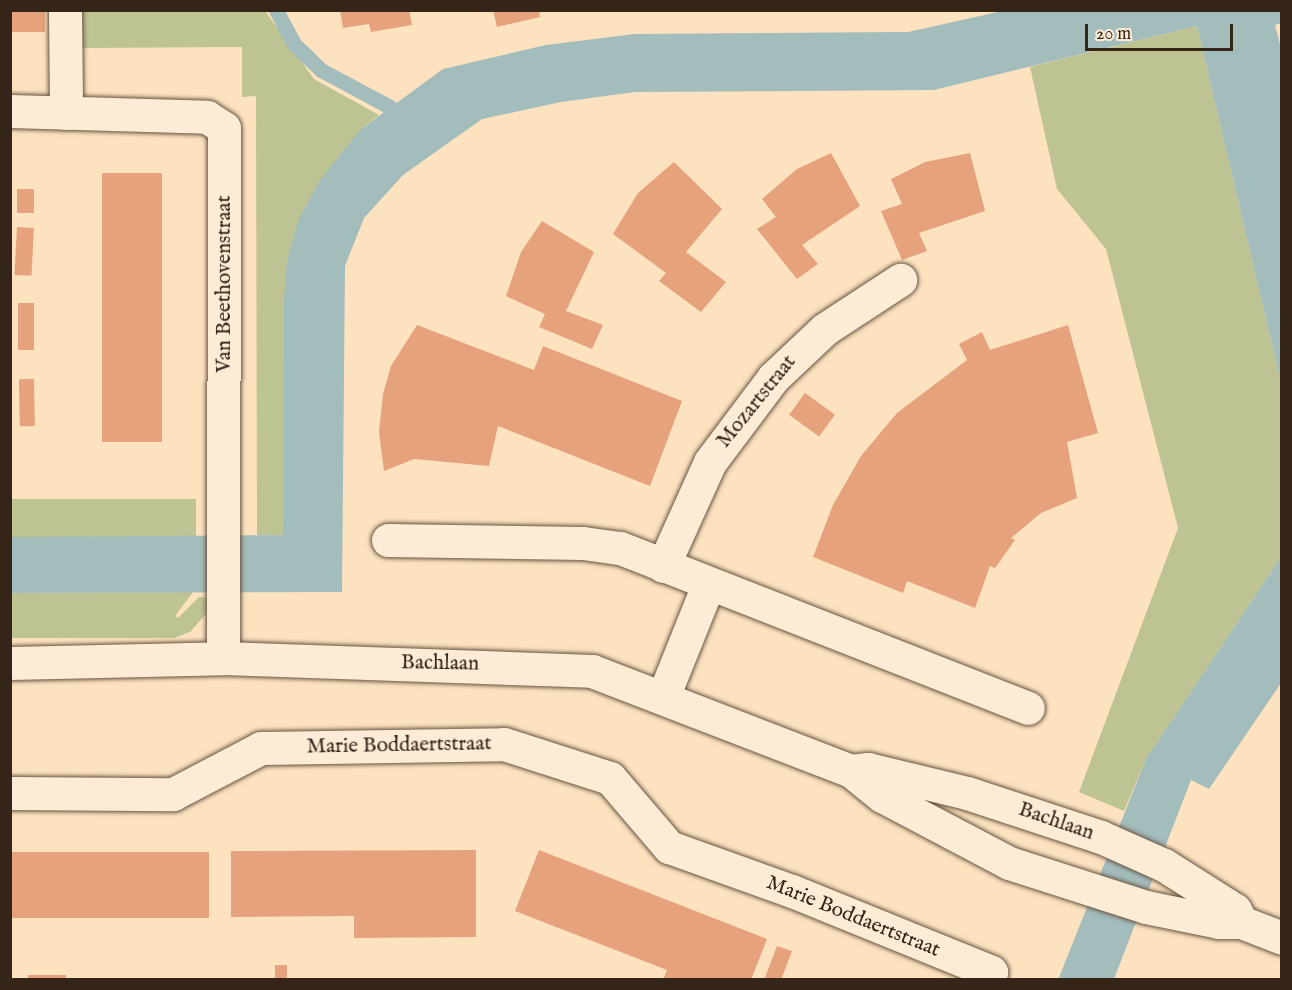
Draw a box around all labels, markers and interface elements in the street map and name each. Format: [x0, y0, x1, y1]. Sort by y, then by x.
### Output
scale bar [1088, 12, 1236, 50]
text: 20 m [1096, 23, 1131, 46]
street label: Van Beethovenstraat [212, 195, 238, 373]
street label: Mozartstraat [712, 350, 802, 454]
street label: Bachlaan [401, 651, 479, 677]
street label: Marie Boddaertstraat [306, 732, 492, 760]
street label: Bachlaan [1015, 797, 1097, 847]
street label: Marie Boddaertstraat [762, 871, 944, 963]

